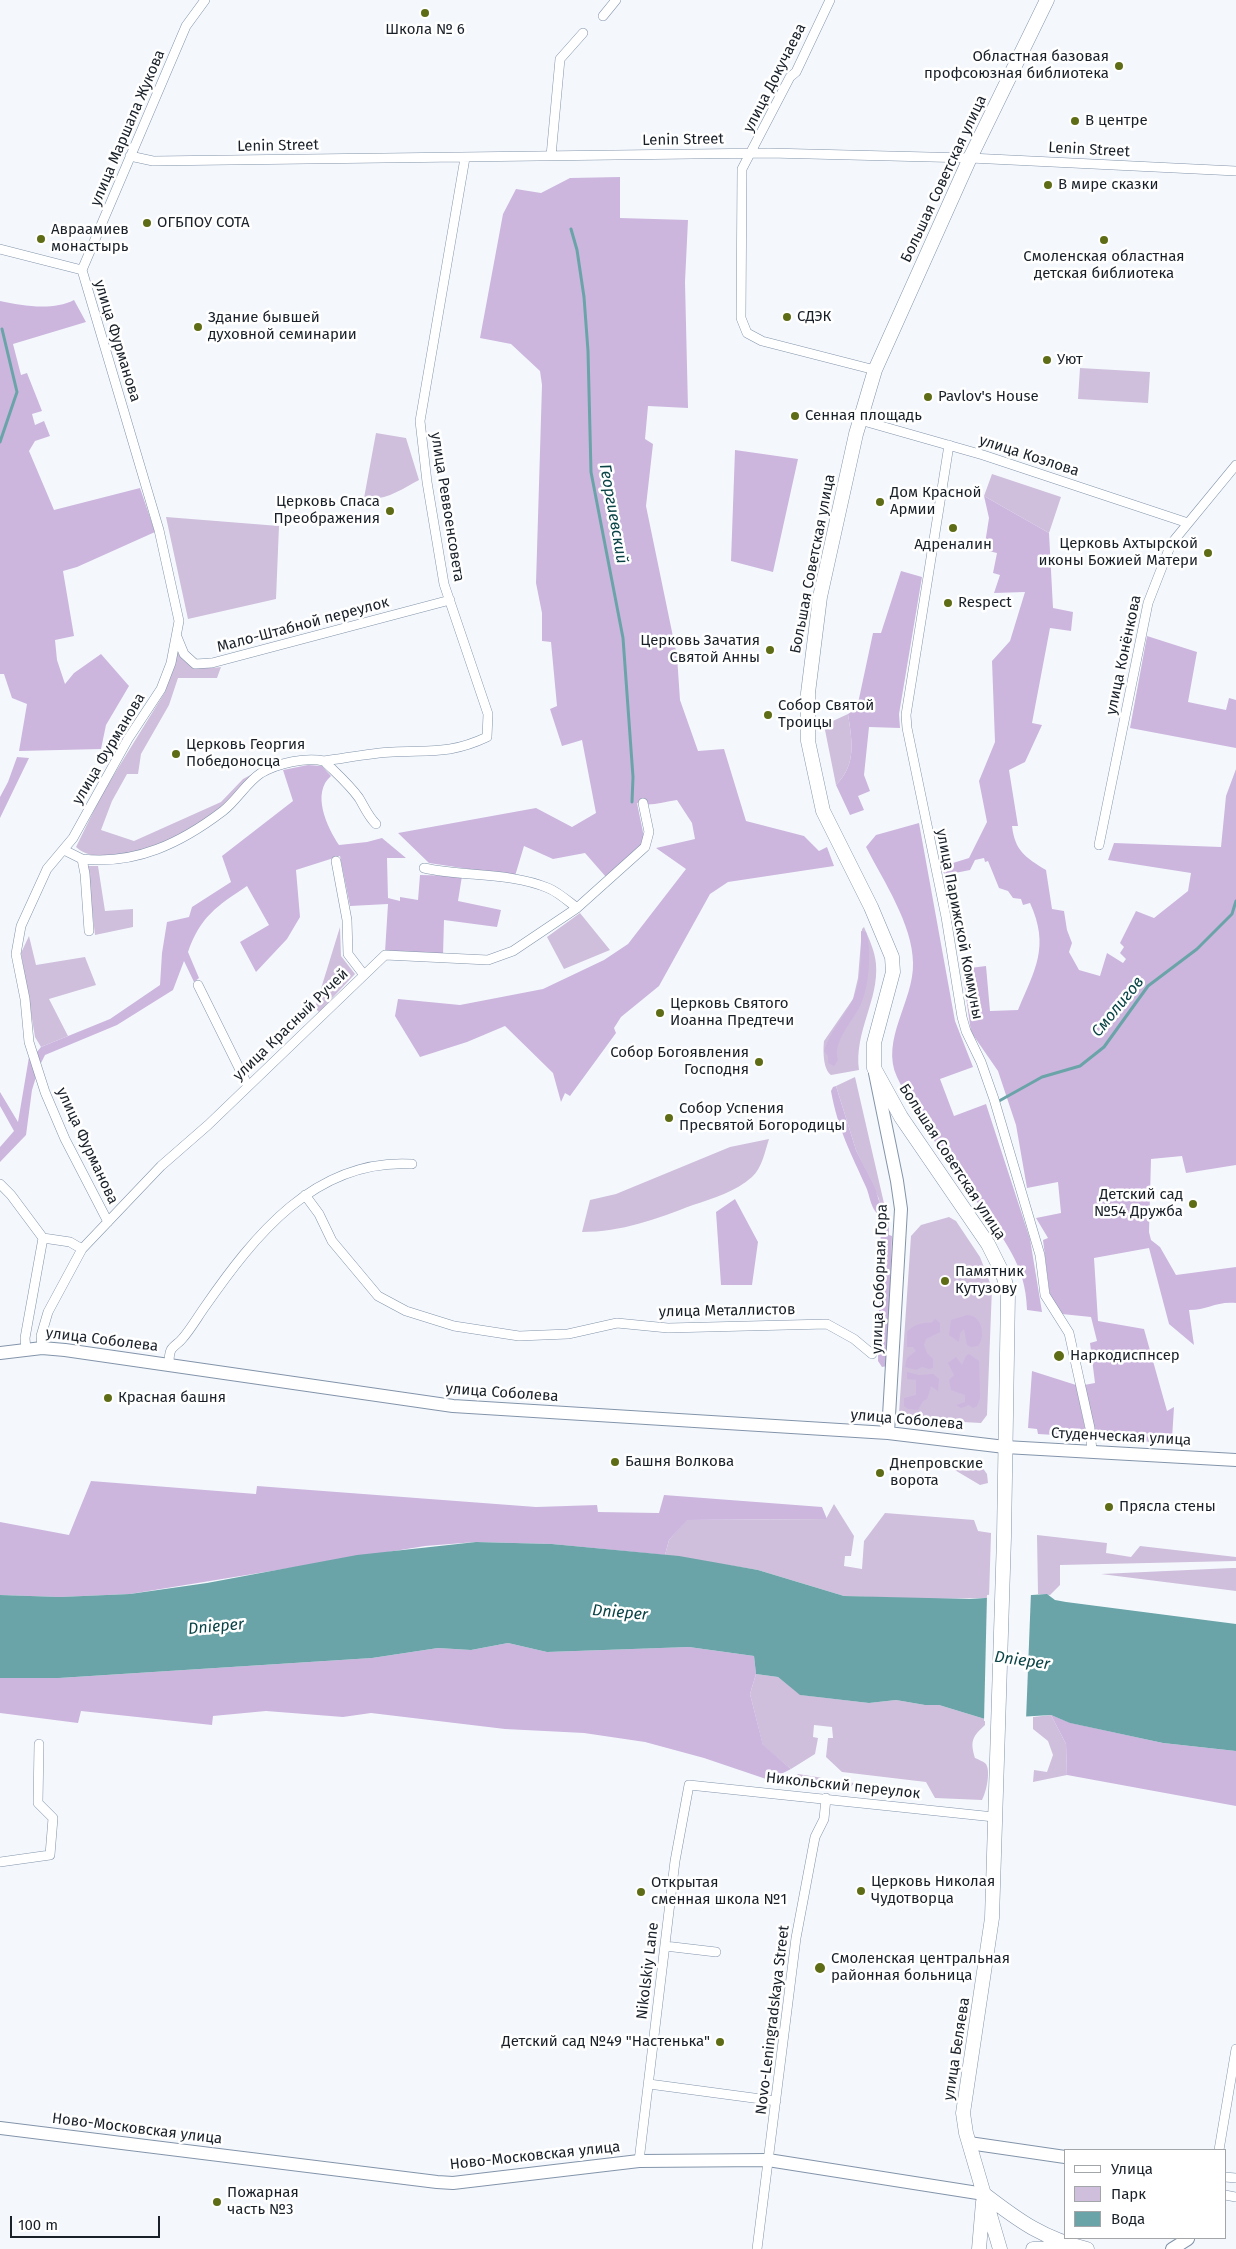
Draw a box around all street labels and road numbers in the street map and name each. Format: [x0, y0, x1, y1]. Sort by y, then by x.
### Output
street label: улица Докучаева [740, 20, 810, 136]
street label: улица Маршала Жукова [87, 47, 169, 209]
street label: Большая Советская улица [897, 93, 991, 265]
street label: Lenin Street [642, 130, 724, 150]
street label: Lenin Street [237, 136, 319, 156]
street label: Lenin Street [1048, 139, 1130, 161]
street label: улица Фурманова [90, 278, 144, 404]
street label: улица Реввоенсовета [426, 431, 468, 583]
street label: улица Козлова [977, 431, 1081, 481]
street label: Большая Советская улица [787, 473, 839, 655]
street label: Мало-Штабной переулок [215, 593, 391, 657]
street label: улица Конёнкова [1103, 593, 1145, 717]
street label: улица Фурманова [69, 690, 149, 808]
street label: улица Парижской Коммуны [932, 827, 986, 1021]
street label: улица Красный Ручей [230, 965, 352, 1085]
street label: Большая Советская улица [895, 1081, 1009, 1243]
street label: улица Фурманова [52, 1085, 122, 1207]
street label: улица Соборная Гора [868, 1204, 892, 1354]
street label: улица Металлистов [659, 1301, 795, 1321]
street label: улица Соболева [45, 1324, 159, 1356]
street label: улица Соболева [445, 1380, 559, 1406]
street label: улица Соболева [850, 1406, 964, 1434]
street label: Студенческая улица [1050, 1424, 1192, 1450]
street label: Никольский переулок [765, 1769, 921, 1803]
street label: Nikolskiy Lane [633, 1921, 663, 2021]
street label: Novo-Leningradskaya Street [752, 1924, 794, 2116]
street label: улица Беляева [940, 1996, 974, 2102]
street label: Ново-Московская улица [51, 2110, 223, 2148]
street label: Ново-Московская улица [449, 2138, 621, 2174]

